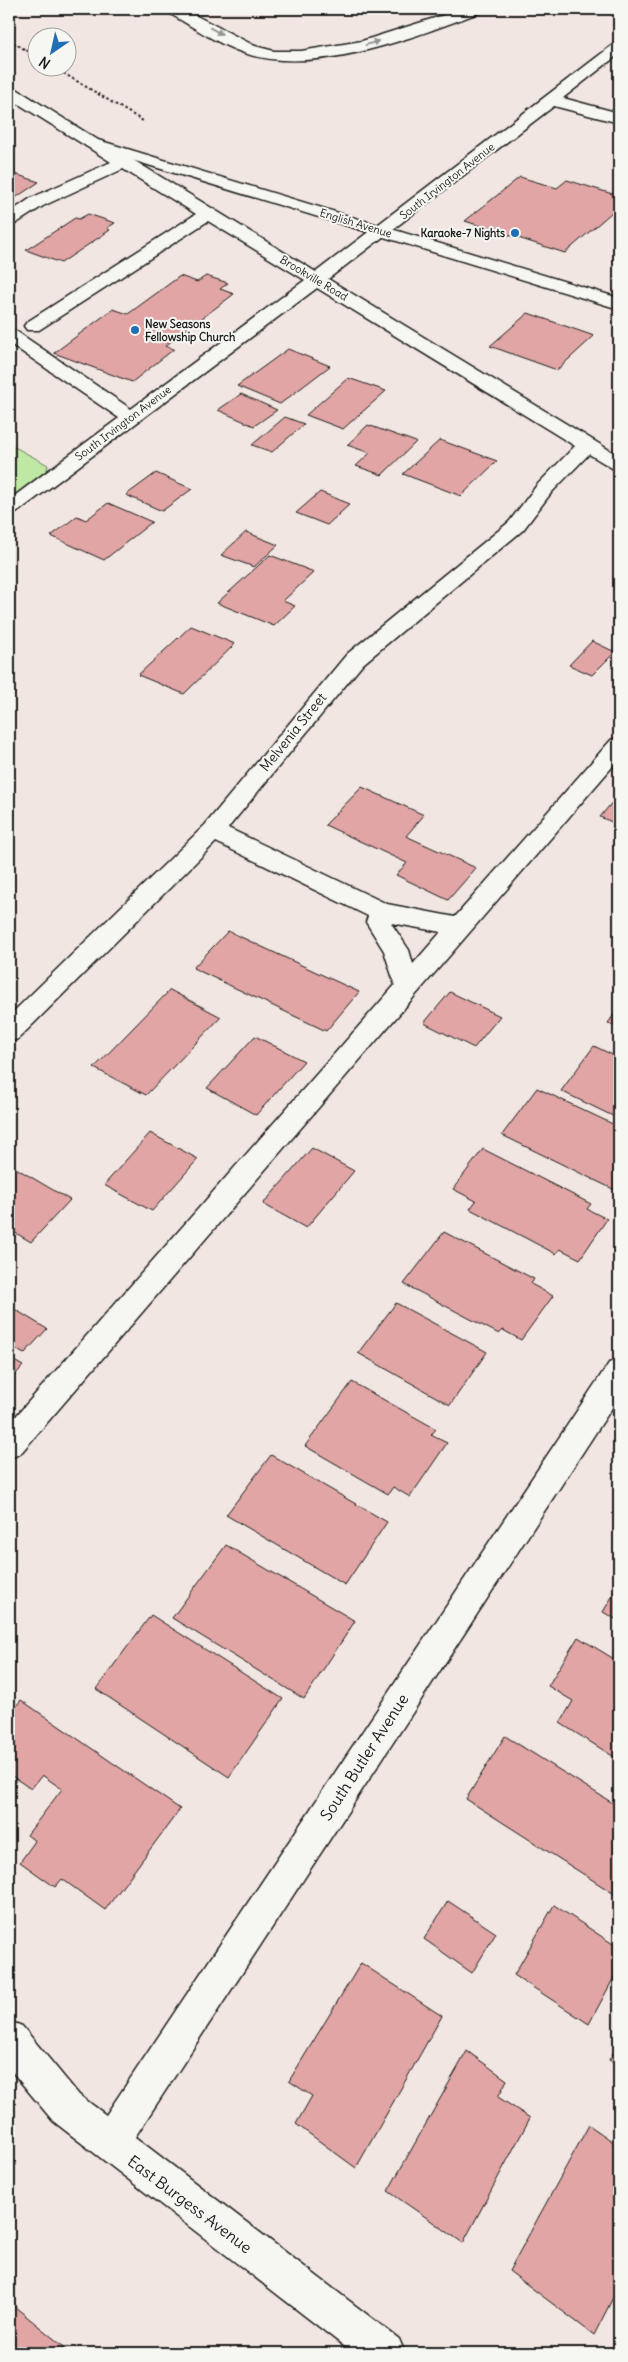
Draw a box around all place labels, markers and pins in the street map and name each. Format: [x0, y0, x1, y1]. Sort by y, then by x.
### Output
place label: Karaoke-7 Nights [420, 226, 505, 241]
marker: Karaoke-7 Nights [509, 227, 521, 239]
place label: New Seasons Fellowship Church [145, 317, 236, 345]
marker: New Seasons Fellowship Church [129, 324, 141, 336]

